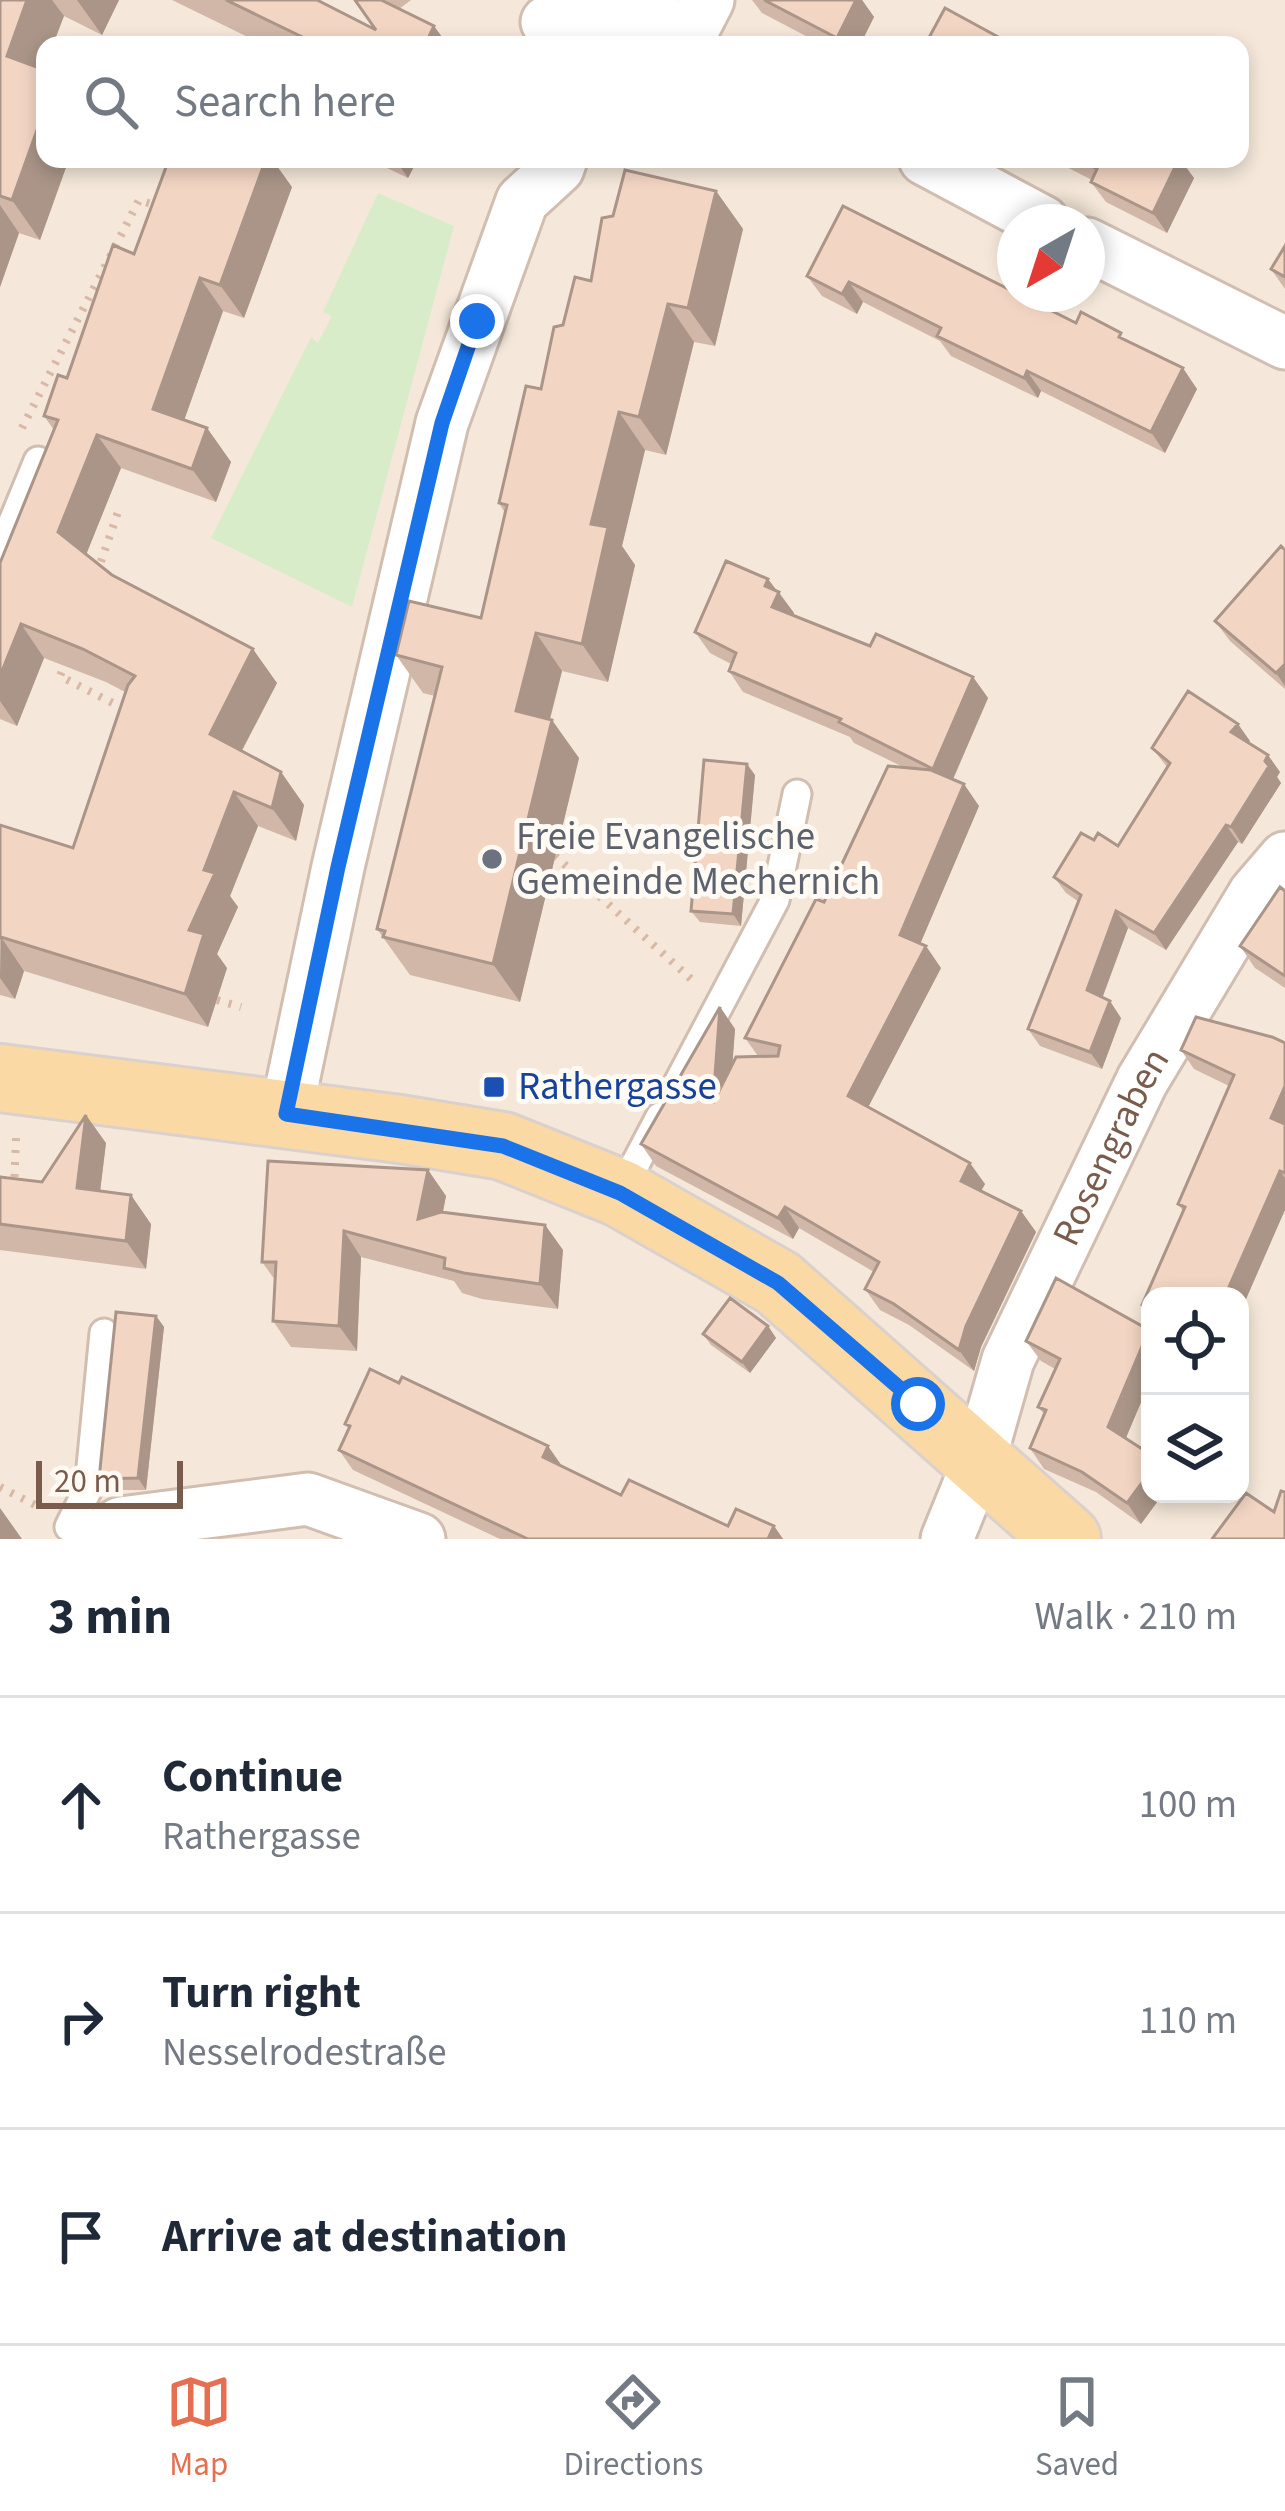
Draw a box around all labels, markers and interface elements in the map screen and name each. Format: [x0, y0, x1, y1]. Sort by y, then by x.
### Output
search box [36, 36, 1249, 168]
icon: search [78, 69, 144, 135]
text: Search here [174, 70, 396, 134]
north arrow [997, 204, 1105, 312]
route end [450, 294, 504, 348]
place label: Freie Evangelische Gemeinde Mechernich [516, 809, 880, 910]
marker: Freie Evangelische Gemeinde Mechernich [479, 846, 505, 872]
street label: Rosengraben [1039, 1037, 1184, 1255]
place label: Rathergasse [518, 1059, 717, 1115]
marker: Rathergasse [481, 1074, 507, 1100]
map controls [1141, 1287, 1249, 1503]
button: locate [1141, 1287, 1249, 1395]
route start [891, 1377, 945, 1431]
button: layers [1141, 1395, 1249, 1503]
scale bar [36, 1455, 183, 1508]
text: 20 m [54, 1458, 121, 1505]
text: 3 min [48, 1581, 172, 1653]
text: Walk · 210 m [1034, 1589, 1237, 1645]
text: Continue [162, 1745, 343, 1809]
icon: ahead [48, 1772, 114, 1838]
text: 100 m [1139, 1777, 1237, 1833]
text: Rathergasse [162, 1809, 361, 1865]
text: Turn right [162, 1961, 361, 2025]
icon: right [48, 1988, 114, 2054]
text: 110 m [1139, 1993, 1237, 2049]
text: Nesselrodestraße [162, 2025, 447, 2081]
icon: arrive [48, 2204, 114, 2270]
text: Arrive at destination [162, 2205, 567, 2269]
tab: Map [166, 2369, 232, 2488]
tab: Directions [564, 2369, 703, 2488]
tab: Saved [1035, 2369, 1119, 2488]

